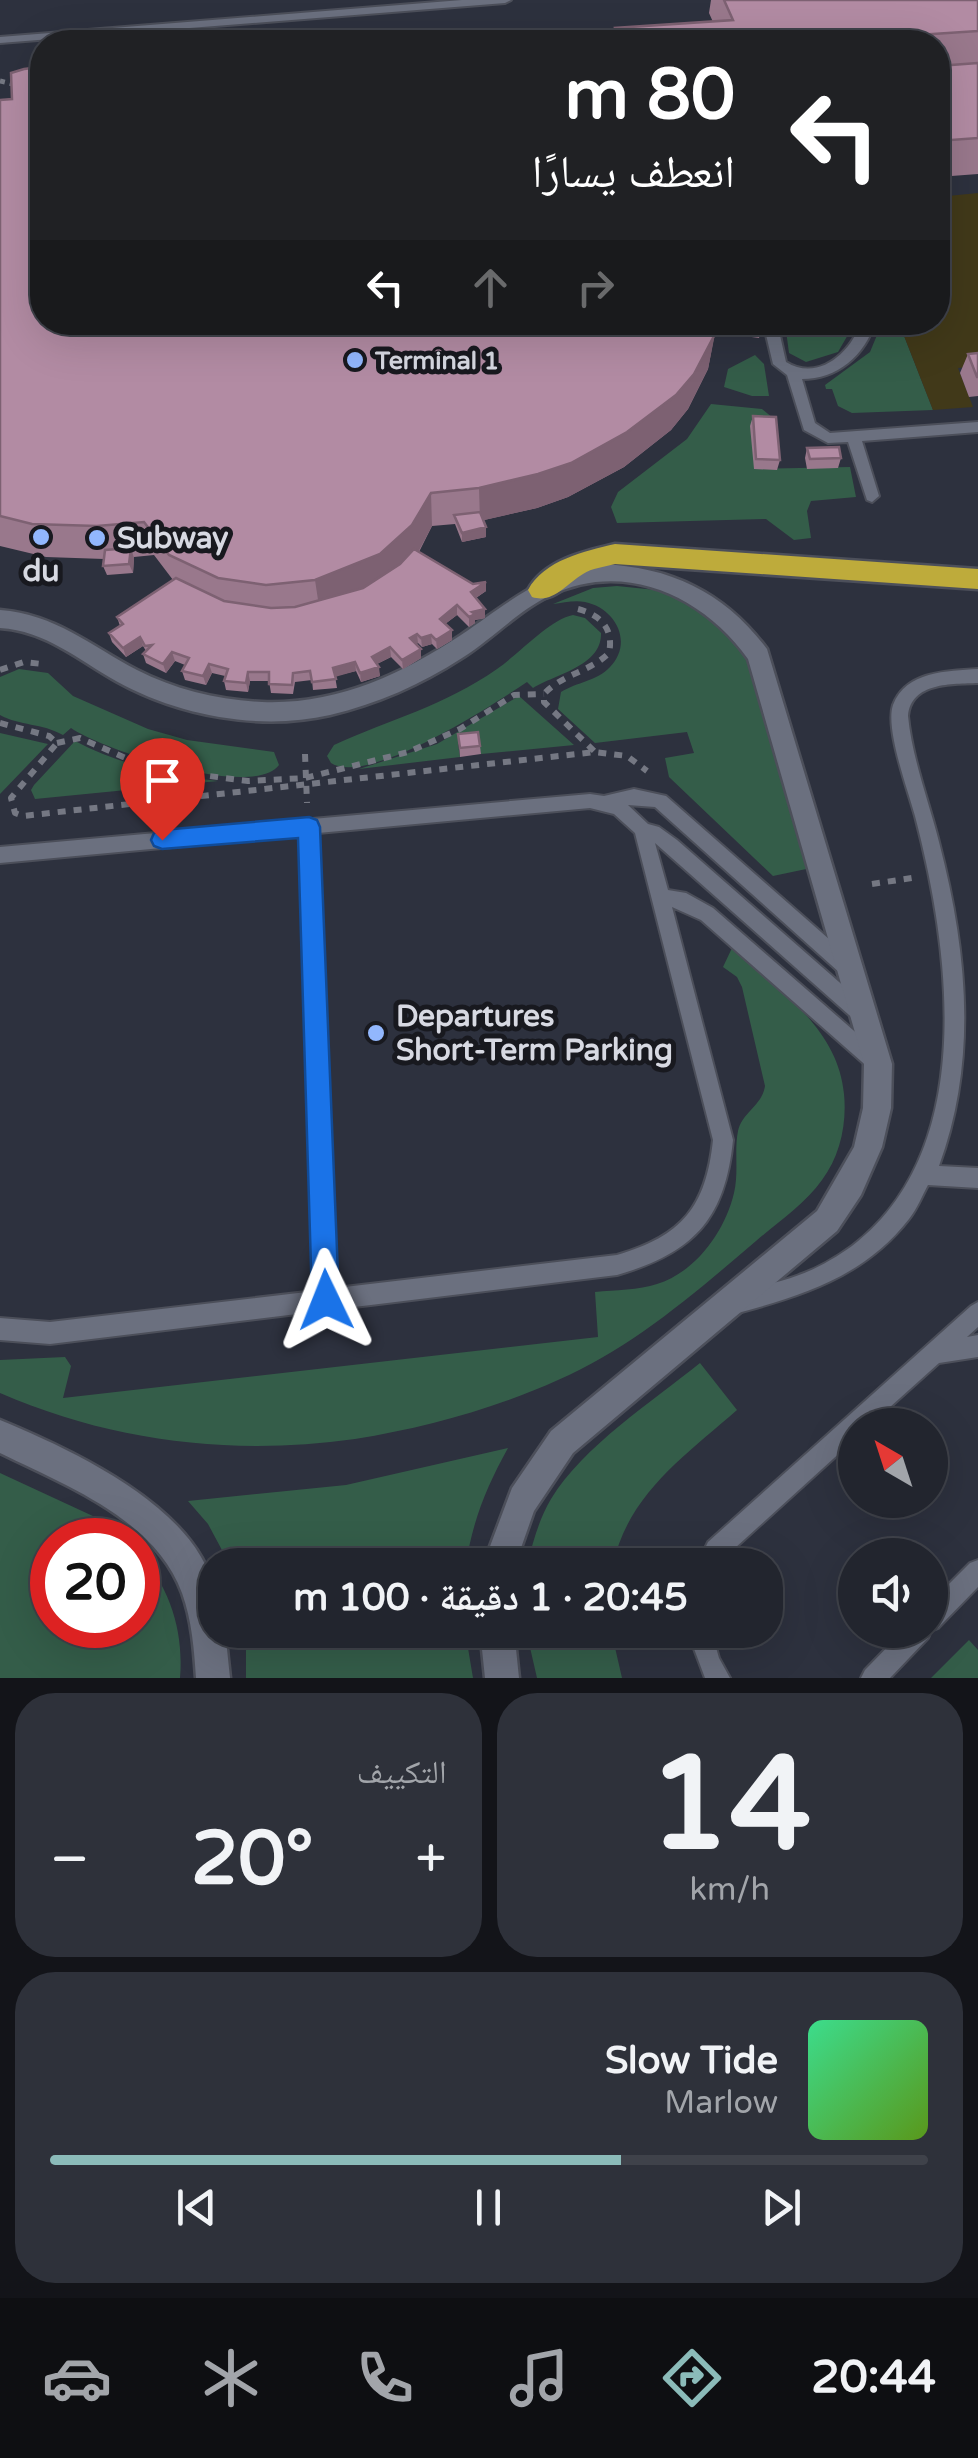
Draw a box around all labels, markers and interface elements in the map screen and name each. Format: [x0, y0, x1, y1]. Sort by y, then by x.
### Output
text: 80 m [565, 54, 735, 138]
icon: left [770, 70, 900, 200]
text: انعطف يسارًا [532, 146, 735, 200]
icon: left [358, 260, 413, 315]
icon: ahead [463, 260, 518, 315]
icon: right [568, 260, 623, 315]
place label: Terminal 1 [374, 346, 499, 376]
marker: Terminal 1 [344, 349, 366, 371]
place label: Subway [117, 520, 228, 557]
marker: du [30, 526, 52, 548]
marker: Subway [86, 527, 108, 549]
place label: du [22, 553, 60, 590]
pin [120, 738, 205, 841]
icon: arrive [135, 753, 190, 808]
place label: Departures Short-Term Parking [396, 998, 673, 1069]
marker: Departures Short-Term Parking [365, 1022, 387, 1044]
position arrow [274, 1248, 378, 1352]
north arrow [838, 1408, 948, 1518]
map controls [838, 1408, 948, 1648]
speed limit sign: 20 [30, 1518, 160, 1648]
button: sound [838, 1538, 948, 1648]
text: 20:45 · 1 دقيقة · 100 m [293, 1575, 688, 1621]
text: 14 [648, 1728, 811, 1884]
text: التكييف [357, 1754, 447, 1792]
text: 20° [191, 1814, 314, 1904]
text: − [50, 1827, 89, 1893]
text: + [416, 1827, 447, 1893]
text: km/h [690, 1871, 770, 1909]
text: Slow Tide [605, 2038, 778, 2084]
text: Marlow [664, 2084, 778, 2122]
icon: previous [169, 2180, 224, 2235]
icon: pause [461, 2180, 516, 2235]
icon: next [754, 2180, 809, 2235]
icon: car [42, 2343, 112, 2413]
icon: climate [196, 2343, 266, 2413]
icon: phone [350, 2343, 420, 2413]
icon: music [504, 2343, 574, 2413]
icon: directions [657, 2343, 727, 2413]
text: 20:44 [811, 2351, 936, 2405]

